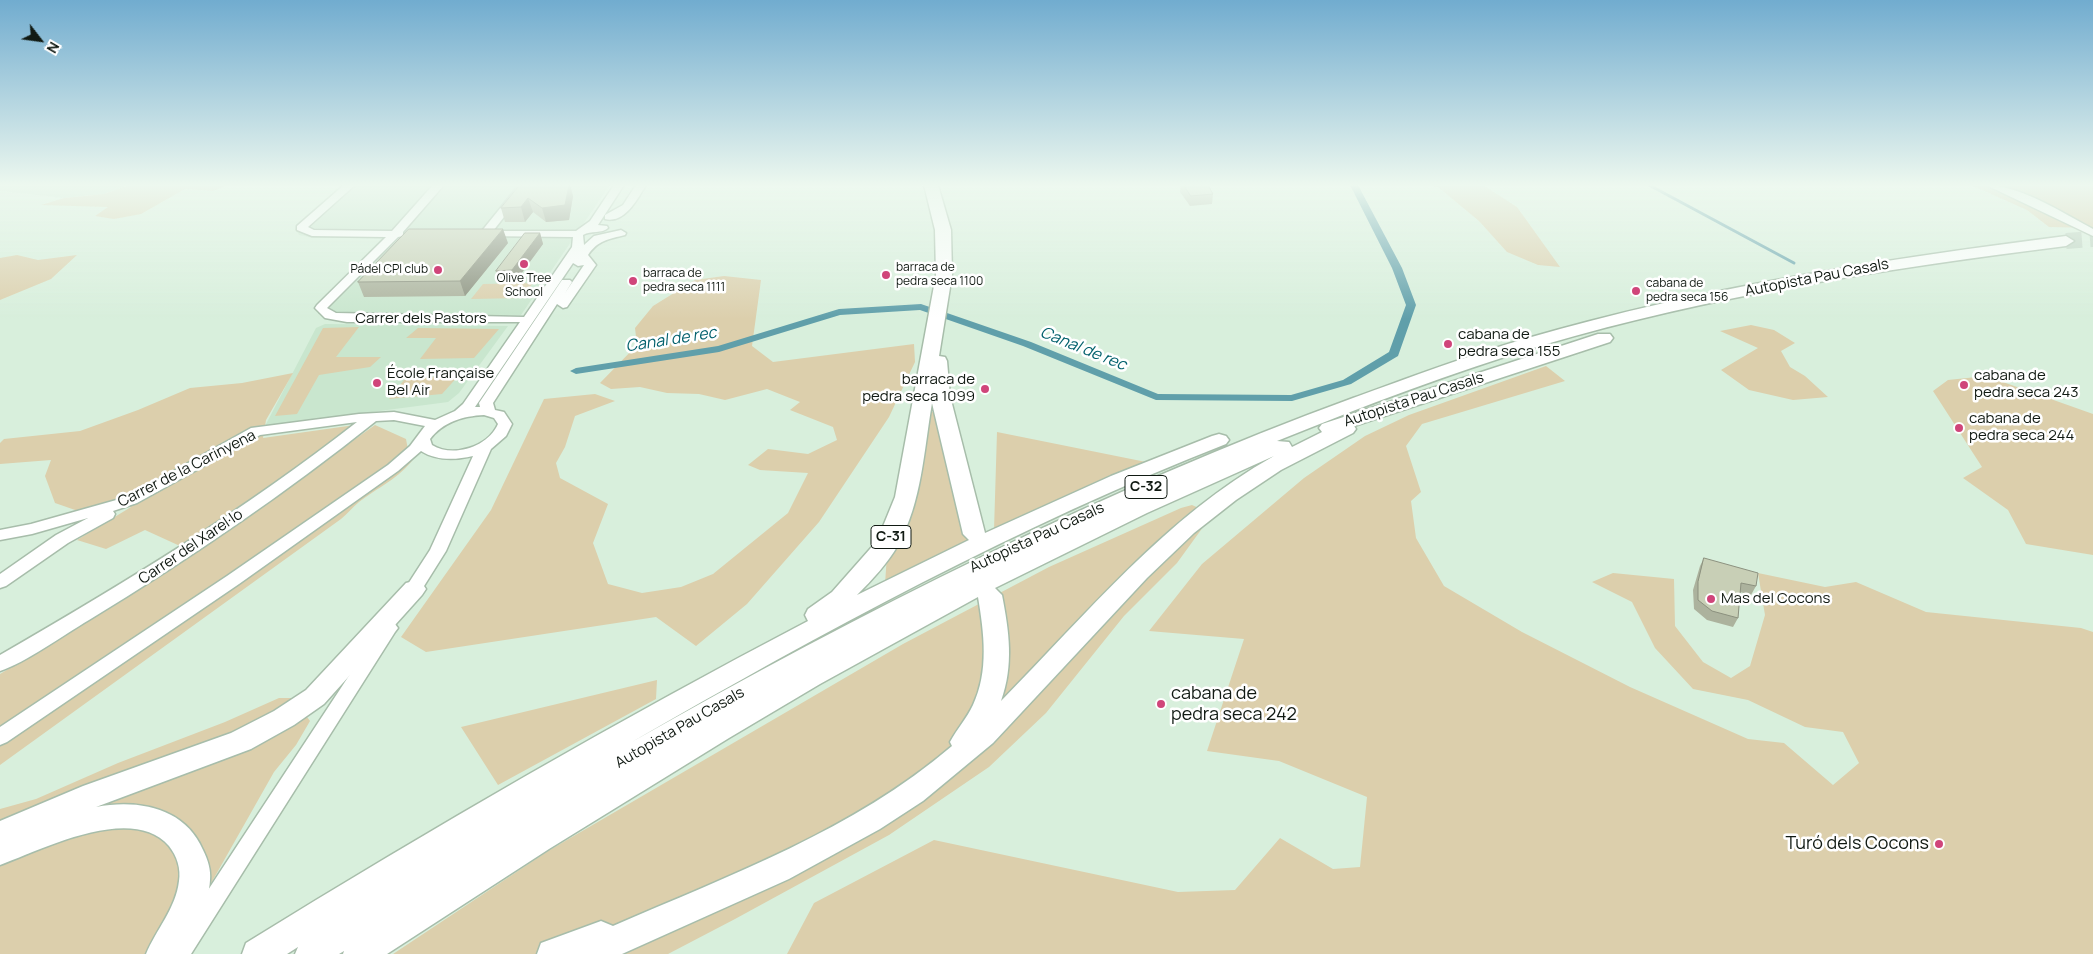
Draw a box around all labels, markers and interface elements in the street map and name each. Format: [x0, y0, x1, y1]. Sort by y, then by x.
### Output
north arrow [15, 15, 65, 65]
text: N [43, 39, 64, 57]
street label: Autopista Pau Casals [1744, 255, 1890, 301]
marker: Olive Tree School [518, 258, 530, 270]
place label: barraca de pedra seca 1100 [896, 261, 983, 289]
place label: Pádel CPI club [351, 263, 428, 277]
marker: Pádel CPI club [432, 264, 444, 276]
place label: barraca de pedra seca 1111 [643, 267, 725, 295]
marker: barraca de pedra seca 1100 [880, 269, 892, 281]
place label: Olive Tree School [497, 272, 551, 300]
marker: barraca de pedra seca 1111 [627, 275, 639, 287]
place label: cabana de pedra seca 156 [1646, 277, 1728, 305]
marker: cabana de pedra seca 156 [1630, 285, 1642, 297]
street label: Carrer dels Pastors [355, 310, 487, 328]
water label: Canal de rec [624, 323, 718, 357]
water label: Canal de rec [1037, 323, 1129, 375]
place label: cabana de pedra seca 155 [1458, 326, 1560, 361]
marker: cabana de pedra seca 155 [1442, 338, 1454, 350]
place label: École Française Bel Air [387, 365, 494, 400]
place label: cabana de pedra seca 243 [1974, 367, 2079, 402]
street label: Autopista Pau Casals [1342, 369, 1486, 431]
place label: barraca de pedra seca 1099 [862, 371, 975, 406]
marker: École Française Bel Air [371, 377, 383, 389]
marker: cabana de pedra seca 243 [1958, 379, 1970, 391]
marker: barraca de pedra seca 1099 [979, 383, 991, 395]
place label: cabana de pedra seca 244 [1969, 410, 2074, 445]
marker: cabana de pedra seca 244 [1953, 422, 1965, 434]
street label: Carrer de la Carinyena [115, 426, 259, 512]
road number: C-32 [1125, 476, 1167, 498]
street label: Autopista Pau Casals [967, 499, 1107, 577]
street label: Carrer del Xarel·lo [135, 505, 247, 589]
road number: C-31 [871, 526, 911, 548]
place label: Mas del Cocons [1721, 590, 1830, 608]
marker: Mas del Cocons [1705, 593, 1717, 605]
place label: cabana de pedra seca 242 [1171, 683, 1297, 726]
street label: Autopista Pau Casals [612, 684, 748, 772]
marker: cabana de pedra seca 242 [1155, 698, 1167, 710]
place label: Turó dels Cocons [1785, 833, 1929, 855]
marker: Turó dels Cocons [1933, 838, 1945, 850]

